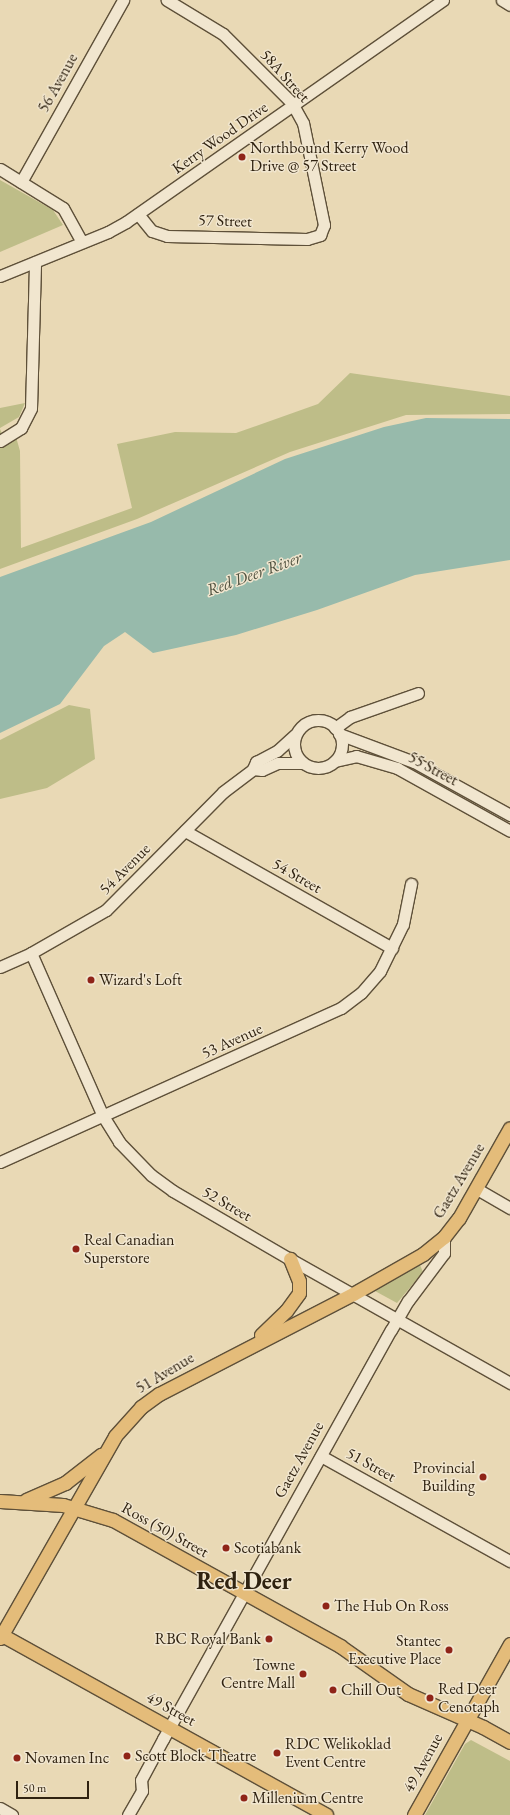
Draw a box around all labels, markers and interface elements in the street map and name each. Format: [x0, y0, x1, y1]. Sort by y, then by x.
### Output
street label: 58A Street [256, 46, 314, 106]
street label: 56 Avenue [34, 50, 82, 116]
street label: Kerry Wood Drive [168, 98, 272, 178]
place label: Northbound Kerry Wood Drive @ 57 Street [250, 138, 409, 176]
marker: Northbound Kerry Wood Drive @ 57 Street [237, 152, 247, 162]
street label: 57 Street [198, 210, 252, 232]
water label: Red Deer River [204, 547, 304, 601]
street label: 55 Street [405, 748, 461, 790]
street label: 54 Avenue [95, 839, 155, 899]
street label: 54 Street [269, 854, 325, 898]
place label: Wizard's Loft [99, 970, 182, 990]
marker: Wizard's Loft [86, 975, 96, 985]
street label: 53 Avenue [199, 1019, 265, 1063]
street label: Gaetz Avenue [429, 1140, 489, 1222]
street label: 52 Street [199, 1182, 255, 1226]
place label: Real Canadian Superstore [84, 1230, 174, 1268]
marker: Real Canadian Superstore [71, 1244, 81, 1254]
street label: 51 Avenue [132, 1348, 198, 1398]
street label: Gaetz Avenue [270, 1418, 328, 1502]
street label: 51 Street [343, 1444, 399, 1486]
place label: Provincial Building [413, 1458, 475, 1496]
marker: Provincial Building [478, 1472, 488, 1482]
street label: Ross (50) Street [118, 1498, 212, 1562]
place label: Scotiabank [234, 1538, 301, 1558]
marker: Scotiabank [221, 1543, 231, 1553]
district label: Red Deer [196, 1567, 292, 1595]
place label: The Hub On Ross [334, 1596, 449, 1616]
marker: The Hub On Ross [321, 1601, 331, 1611]
place label: RBC Royal Bank [155, 1629, 261, 1649]
place label: Stantec Executive Place [348, 1631, 441, 1669]
marker: RBC Royal Bank [264, 1634, 274, 1644]
marker: Stantec Executive Place [444, 1645, 454, 1655]
place label: Towne Centre Mall [221, 1655, 295, 1693]
marker: Towne Centre Mall [298, 1669, 308, 1679]
place label: Red Deer Cenotaph [438, 1679, 500, 1717]
place label: Chill Out [341, 1680, 401, 1700]
marker: Chill Out [328, 1685, 338, 1695]
street label: 49 Street [143, 1688, 199, 1730]
marker: Red Deer Cenotaph [425, 1693, 435, 1703]
street label: 49 Avenue [399, 1730, 447, 1796]
place label: RDC Welikoklad Event Centre [285, 1734, 391, 1772]
place label: Scott Block Theatre [135, 1746, 256, 1766]
place label: Novamen Inc [25, 1748, 109, 1768]
marker: RDC Welikoklad Event Centre [272, 1748, 282, 1758]
marker: Scott Block Theatre [122, 1751, 132, 1761]
marker: Novamen Inc [12, 1753, 22, 1763]
scale bar [18, 1773, 91, 1799]
text: 50 m [23, 1780, 46, 1796]
place label: Millenium Centre [252, 1788, 363, 1808]
marker: Millenium Centre [239, 1793, 249, 1803]

